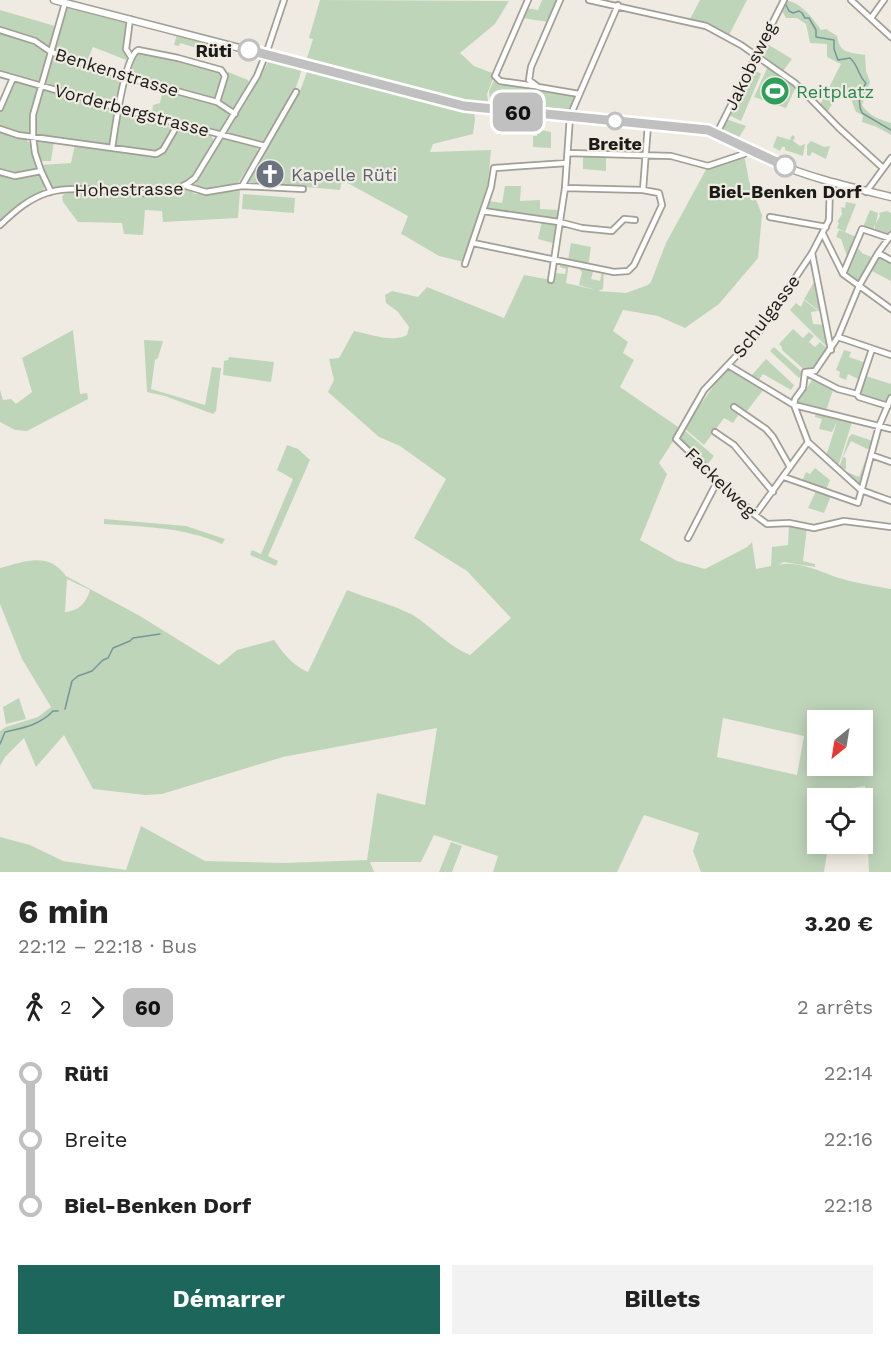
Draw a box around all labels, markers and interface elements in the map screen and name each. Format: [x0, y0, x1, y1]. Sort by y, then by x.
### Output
street label: Jakobsweg [720, 18, 781, 114]
marker: Rüti [238, 39, 260, 61]
place label: Rüti [195, 40, 232, 61]
street label: Benkenstrasse [53, 43, 181, 101]
sports icon: Reitplatz [759, 75, 791, 107]
street label: Vorderbergstrasse [52, 79, 212, 141]
place label: Reitplatz [796, 81, 874, 102]
line badge: 60 [491, 92, 545, 132]
text: 60 [505, 100, 531, 125]
marker: Breite [606, 112, 624, 130]
place label: Breite [588, 133, 642, 154]
marker: Biel-Benken Dorf [774, 155, 796, 177]
church icon: Kapelle Rüti [254, 158, 286, 190]
place label: Kapelle Rüti [291, 164, 397, 185]
street label: Hohestrasse [74, 178, 184, 200]
place label: Biel-Benken Dorf [708, 181, 862, 202]
street label: Schulgasse [728, 270, 804, 362]
street label: Fackelweg [681, 443, 761, 521]
north arrow [807, 710, 873, 776]
map controls [807, 710, 873, 854]
button: locate [807, 788, 873, 854]
text: 6 min [18, 892, 109, 931]
text: 3.20 € [805, 911, 873, 936]
text: 22:12 – 22:18 · Bus [18, 934, 197, 958]
icon: walk [18, 991, 51, 1024]
icon: forward [81, 991, 114, 1024]
text: 2 [60, 995, 72, 1019]
text: 60 [135, 995, 161, 1020]
text: 2 arrêts [797, 995, 873, 1019]
text: Rüti [64, 1061, 109, 1086]
text: 22:14 [824, 1061, 873, 1085]
text: Breite [64, 1127, 127, 1152]
text: 22:16 [824, 1127, 873, 1151]
text: Biel-Benken Dorf [64, 1193, 251, 1218]
text: 22:18 [824, 1193, 873, 1217]
button: Démarrer [18, 1265, 440, 1334]
button: Billets [452, 1265, 873, 1334]

